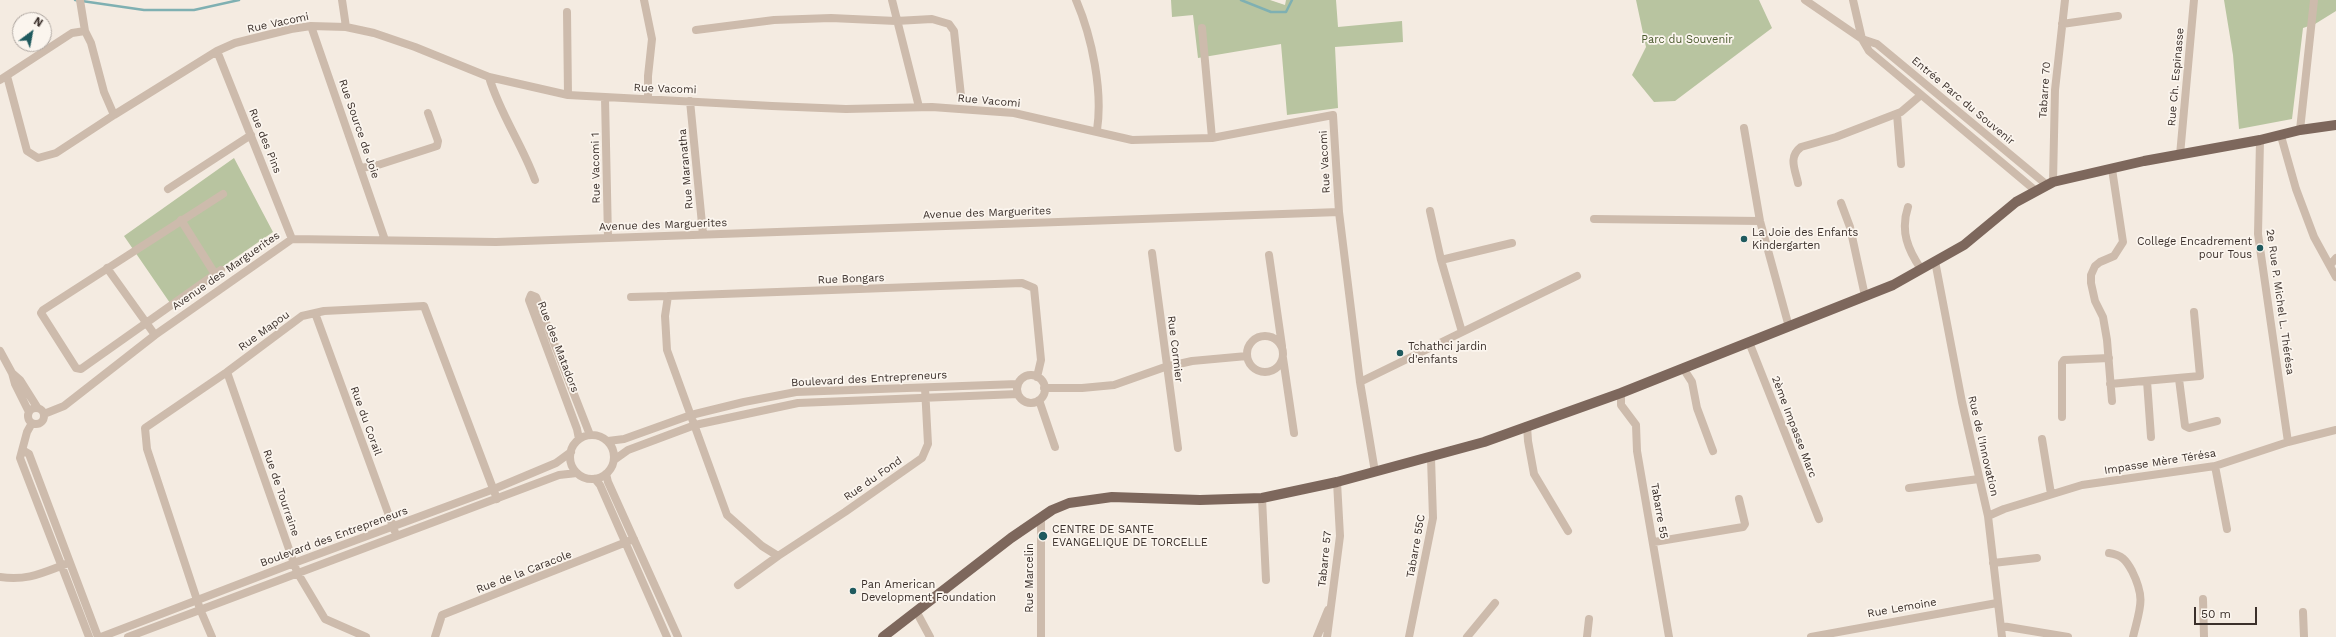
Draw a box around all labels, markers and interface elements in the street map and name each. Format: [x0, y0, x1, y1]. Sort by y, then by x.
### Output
street label: Rue Vacomi [246, 10, 310, 36]
north arrow [12, 12, 52, 52]
text: N [31, 15, 45, 30]
street label: Rue Ch. Espinasse [2165, 27, 2187, 127]
park label: Parc du Souvenir [1641, 33, 1733, 47]
street label: Entrée Parc du Souvenir [1909, 54, 2017, 148]
street label: Tabarre 70 [2036, 61, 2054, 119]
street label: Rue Source de Joie [336, 78, 382, 180]
street label: Rue Vacomi [633, 81, 697, 97]
street label: Rue Vacomi [957, 92, 1021, 110]
street label: Rue des Pins [246, 106, 284, 176]
street label: Rue Maranatha [676, 128, 696, 210]
street label: Rue Vacomi [1317, 130, 1333, 194]
street label: Rue Vacomi 1 [589, 132, 603, 204]
street label: Avenue des Marguerites [923, 204, 1051, 222]
street label: Avenue des Marguerites [599, 216, 727, 234]
place label: La Joie des Enfants Kindergarten [1752, 226, 1858, 252]
street label: 2e Rue P. Michel L. Thérésa [2263, 228, 2297, 376]
street label: Avenue des Marguerites [170, 229, 282, 313]
marker: La Joie des Enfants Kindergarten [1739, 234, 1749, 244]
place label: College Encadrement pour Tous [2137, 235, 2252, 261]
marker: College Encadrement pour Tous [2255, 243, 2265, 253]
street label: Rue Bongars [817, 271, 885, 287]
street label: Rue des Matadors [535, 300, 581, 394]
street label: Rue Mapou [236, 308, 292, 354]
street label: Rue Cormier [1164, 315, 1186, 383]
place label: Tchathci jardin d'enfants [1408, 340, 1487, 366]
marker: Tchathci jardin d'enfants [1395, 348, 1405, 358]
street label: Boulevard des Entrepreneurs [791, 368, 947, 390]
street label: 2ème Impasse Marc [1769, 374, 1819, 480]
street label: Rue du Corail [347, 385, 385, 457]
street label: Rue de l'Innovation [1965, 394, 2001, 498]
street label: Impasse Mère Térésa [2103, 447, 2217, 477]
street label: Rue de Tourraine [260, 448, 302, 538]
street label: Rue du Fond [841, 454, 905, 504]
street label: Tabarre 55 [1648, 482, 1670, 540]
street label: Boulevard des Entrepreneurs [258, 504, 410, 570]
street label: Tabarre 55C [1404, 513, 1428, 579]
place label: CENTRE DE SANTE EVANGELIQUE DE TORCELLE [1052, 523, 1208, 549]
marker: CENTRE DE SANTE EVANGELIQUE DE TORCELLE [1037, 530, 1049, 542]
street label: Tabarre 57 [1315, 530, 1335, 588]
street label: Rue Marcelin [1023, 543, 1037, 613]
street label: Rue de la Caracole [474, 548, 574, 596]
place label: Pan American Development Foundation [861, 578, 996, 604]
marker: Pan American Development Foundation [848, 586, 858, 596]
street label: Rue Lemoine [1866, 595, 1938, 621]
scale bar [2196, 599, 2259, 625]
text: 50 m [2201, 607, 2231, 621]

